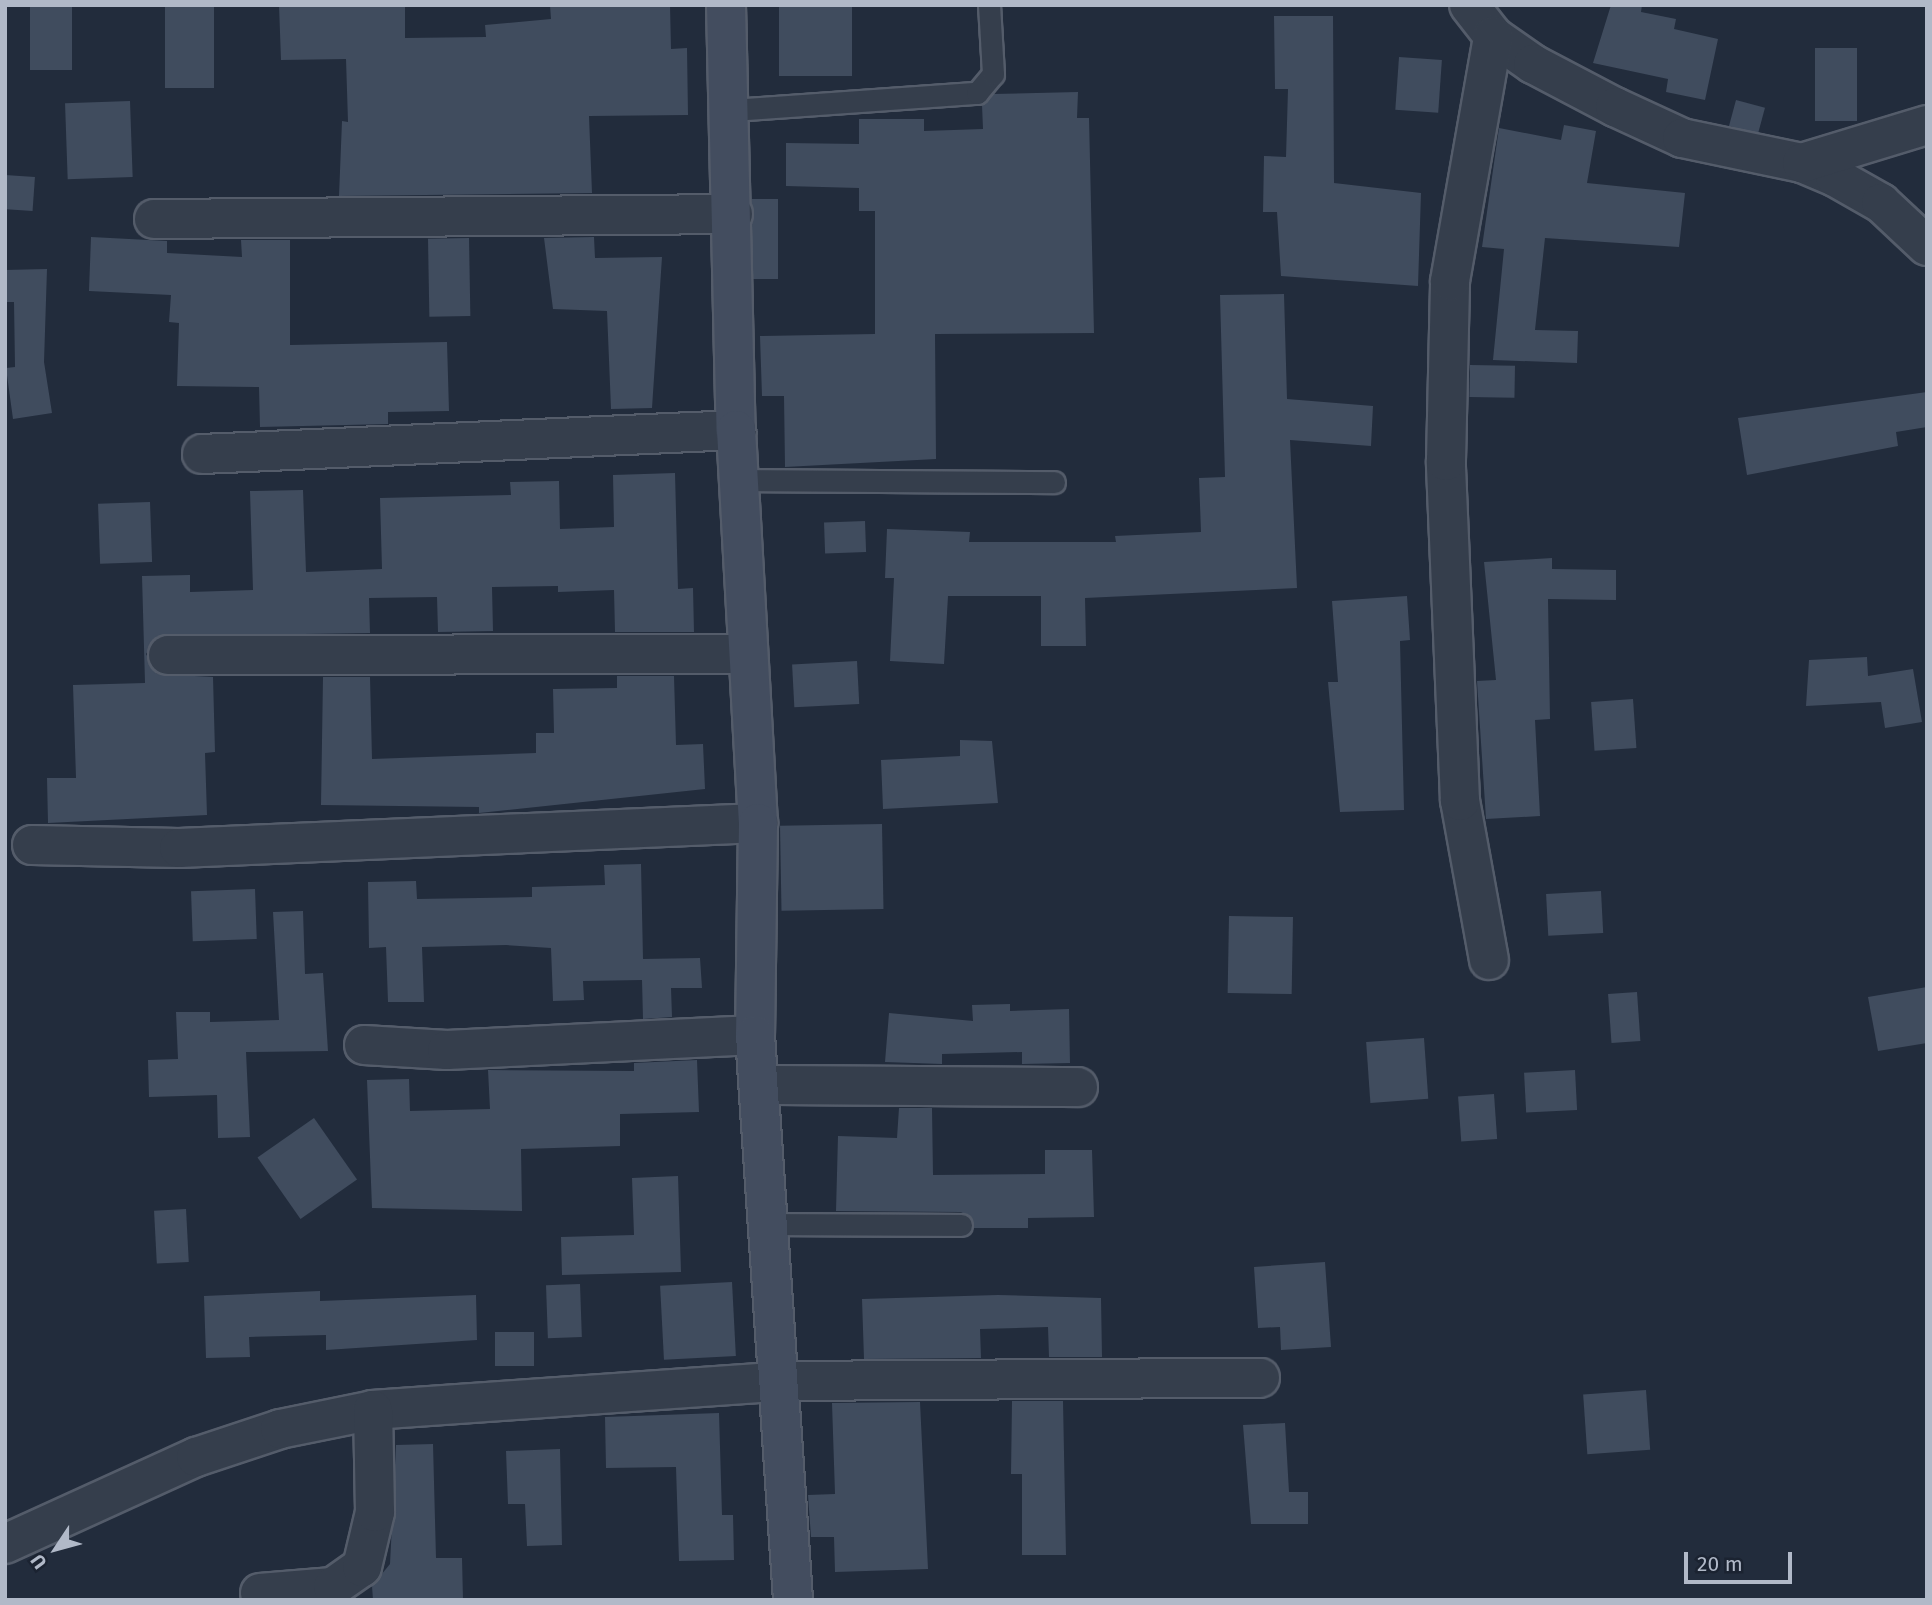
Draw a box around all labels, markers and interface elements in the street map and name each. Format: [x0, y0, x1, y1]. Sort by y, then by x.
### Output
north arrow [21, 1514, 91, 1584]
scale bar [1687, 1538, 1796, 1582]
text: U [26, 1550, 52, 1573]
text: 20 m [1697, 1551, 1743, 1577]

